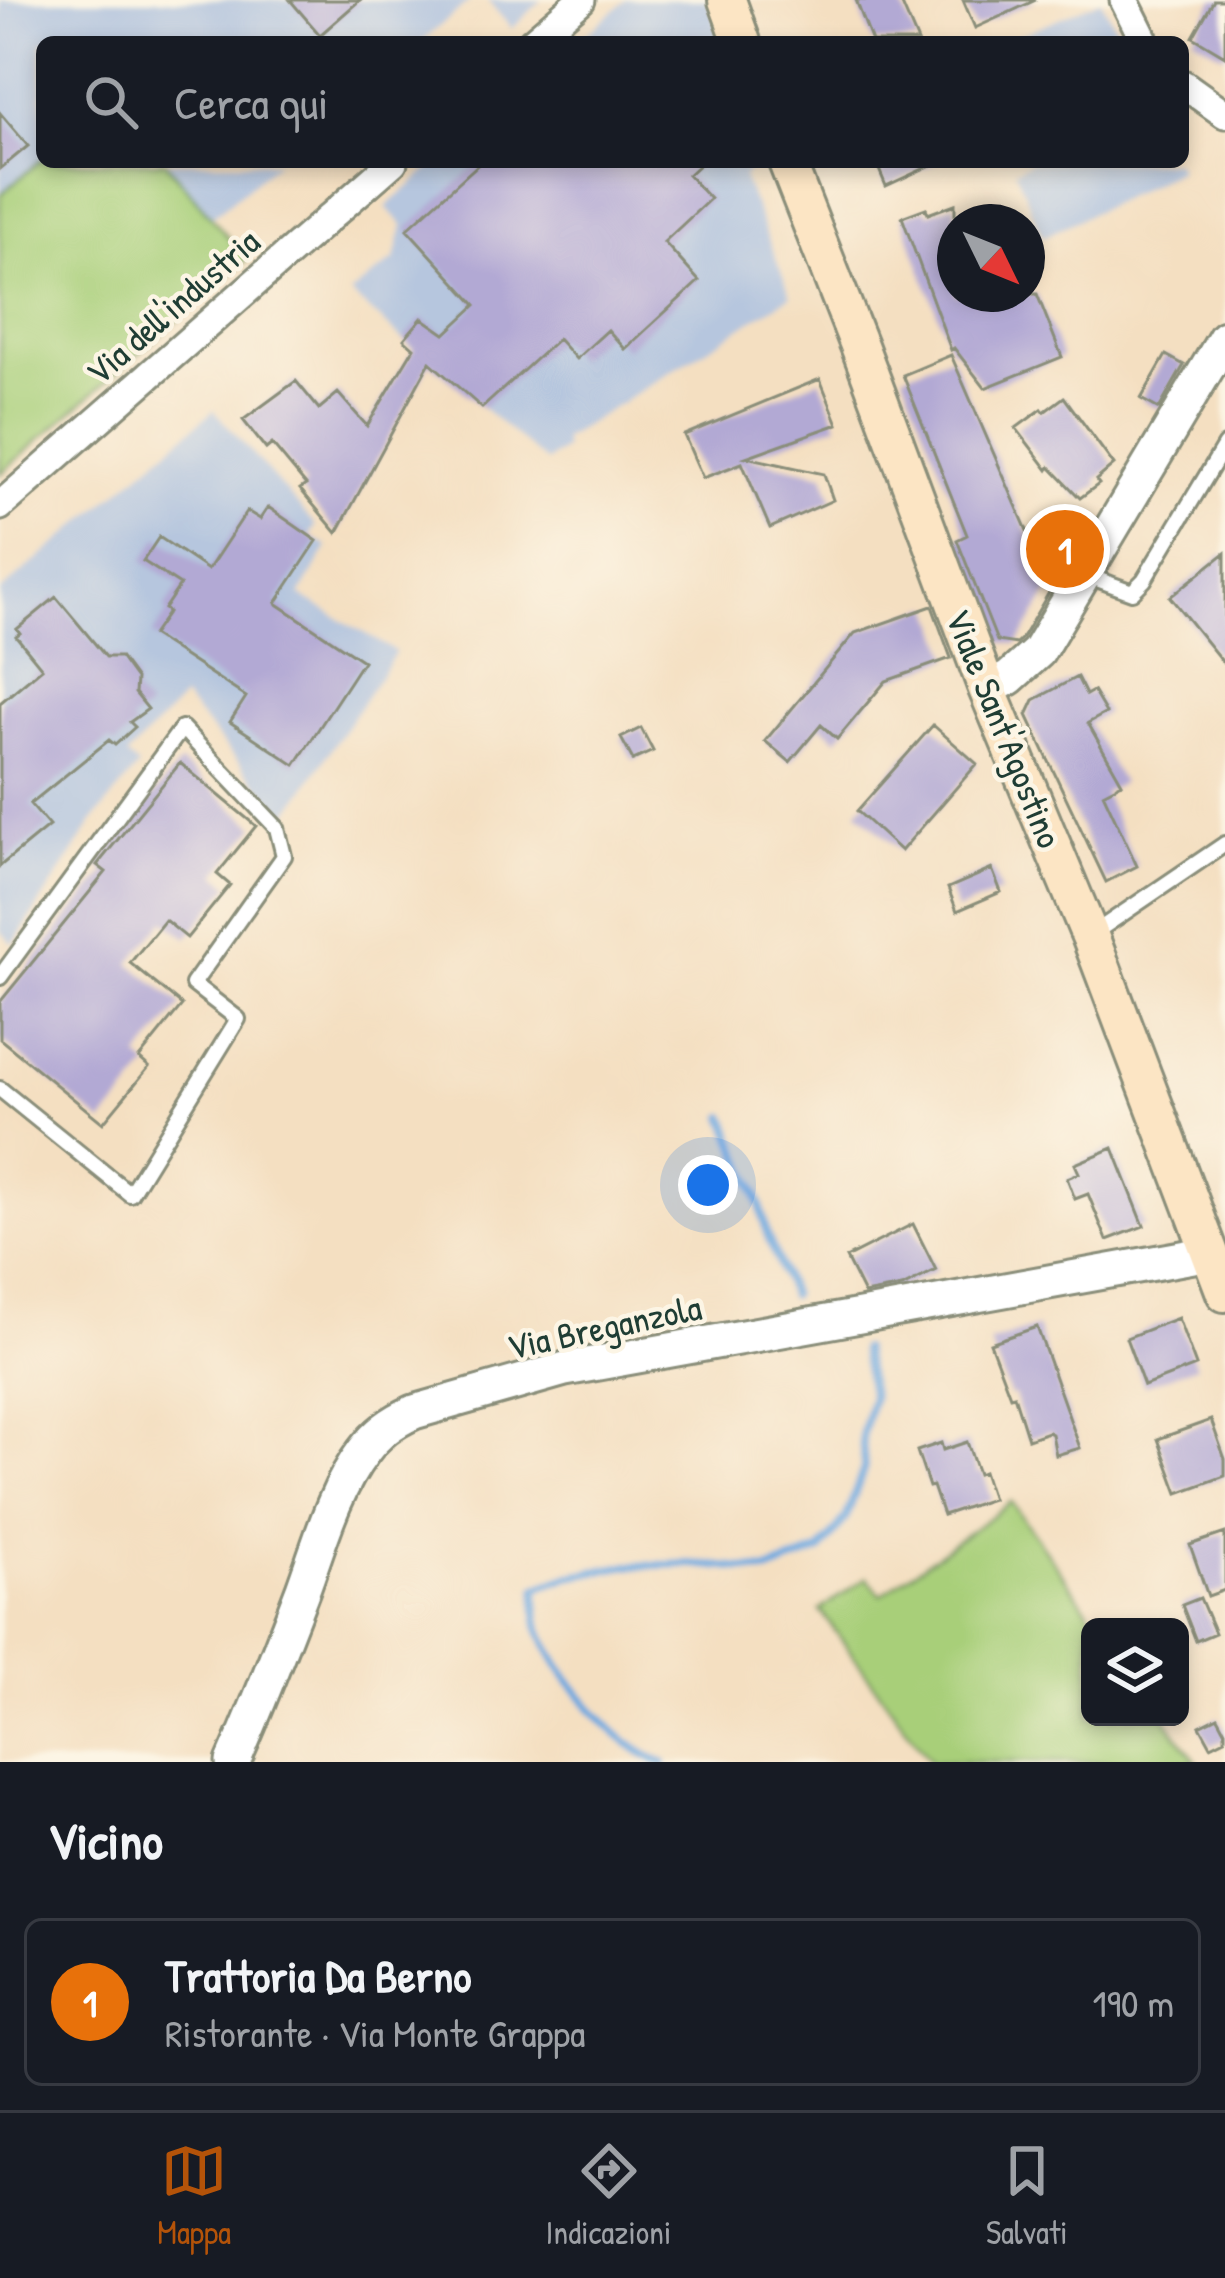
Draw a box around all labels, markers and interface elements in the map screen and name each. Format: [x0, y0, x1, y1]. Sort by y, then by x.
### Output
search box [36, 36, 1189, 168]
icon: search [78, 69, 144, 135]
text: Cerca qui [174, 72, 328, 133]
north arrow [937, 204, 1045, 312]
street label: Via dell'industria [75, 217, 269, 395]
pin: 1 [1026, 504, 1104, 594]
street label: Viale Sant'Agostino [935, 602, 1075, 854]
your location [678, 1155, 738, 1215]
street label: Via Breganzola [502, 1282, 706, 1370]
map controls [1081, 1618, 1189, 1726]
button: layers [1081, 1618, 1189, 1726]
text: Vicino [48, 1806, 163, 1875]
text: Trattoria Da Berno [165, 1945, 471, 2006]
text: 1 [83, 1976, 97, 2029]
text: 190 m [1093, 1976, 1174, 2029]
text: Ristorante · Via Monte Grappa [165, 2006, 585, 2059]
tab: Mappa [157, 2138, 231, 2254]
tab: Indicazioni [546, 2138, 671, 2254]
tab: Salvati [986, 2138, 1068, 2254]

